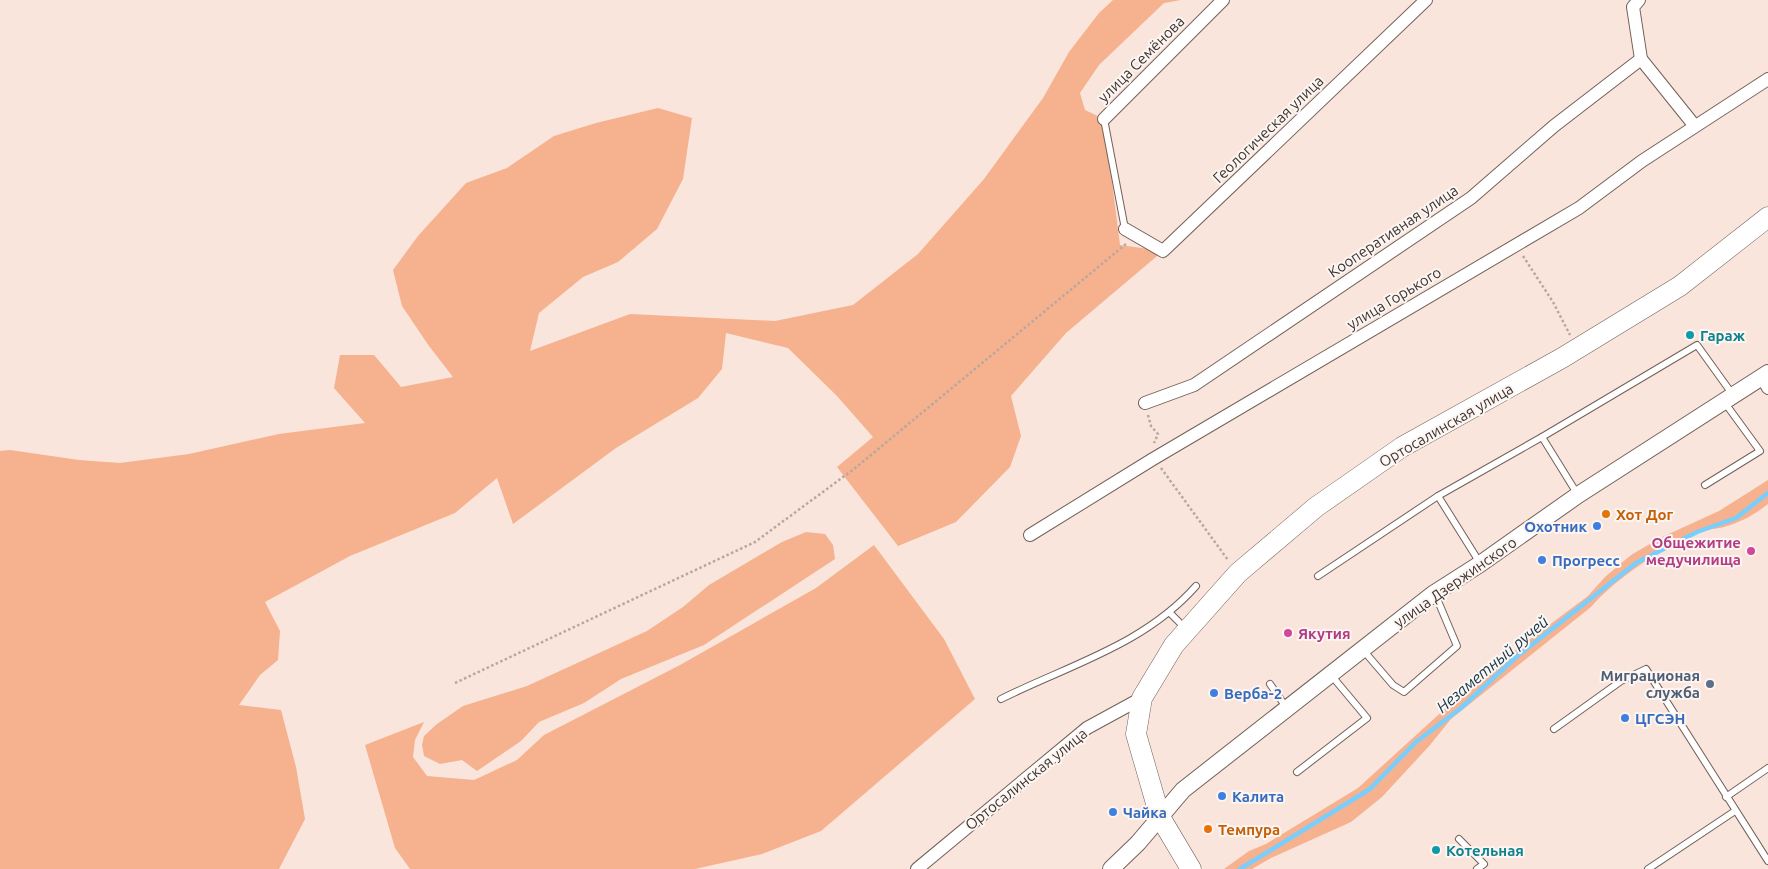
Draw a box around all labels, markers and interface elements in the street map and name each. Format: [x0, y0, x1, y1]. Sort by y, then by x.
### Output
street label: улица Семёнова [1094, 12, 1188, 106]
street label: Геологическая улица [1209, 72, 1327, 186]
street label: Кооперативная улица [1325, 181, 1461, 281]
street label: улица Горького [1344, 263, 1444, 333]
place label: Гараж [1700, 327, 1746, 344]
marker: Гараж [1684, 329, 1696, 341]
street label: Ортосалинская улица [1376, 380, 1516, 470]
place label: Хот Дог [1616, 506, 1674, 523]
marker: Хот Дог [1600, 508, 1612, 520]
place label: Охотник [1524, 518, 1587, 535]
marker: Охотник [1591, 520, 1603, 532]
street label: улица Дзержинского [1390, 533, 1520, 631]
place label: Общежитие медучилища [1646, 534, 1741, 568]
marker: Общежитие медучилища [1745, 545, 1757, 557]
place label: Прогресс [1552, 552, 1620, 569]
marker: Прогресс [1536, 554, 1548, 566]
water label: Незаметный ручей [1433, 612, 1552, 716]
place label: Якутия [1298, 625, 1351, 642]
marker: Якутия [1282, 627, 1294, 639]
place label: Миграционая служба [1601, 667, 1700, 701]
marker: Миграционая служба [1704, 678, 1716, 690]
place label: Верба-2 [1224, 685, 1282, 702]
marker: Верба-2 [1208, 687, 1220, 699]
place label: ЦГСЭН [1635, 710, 1685, 727]
marker: ЦГСЭН [1619, 712, 1631, 724]
street label: Ортосалинская улица [962, 725, 1090, 833]
place label: Калита [1232, 788, 1284, 805]
marker: Калита [1216, 790, 1228, 802]
place label: Чайка [1123, 804, 1167, 821]
marker: Чайка [1107, 806, 1119, 818]
place label: Темпура [1218, 821, 1280, 838]
marker: Темпура [1202, 823, 1214, 835]
place label: Котельная [1446, 842, 1524, 859]
marker: Котельная [1430, 844, 1442, 856]

